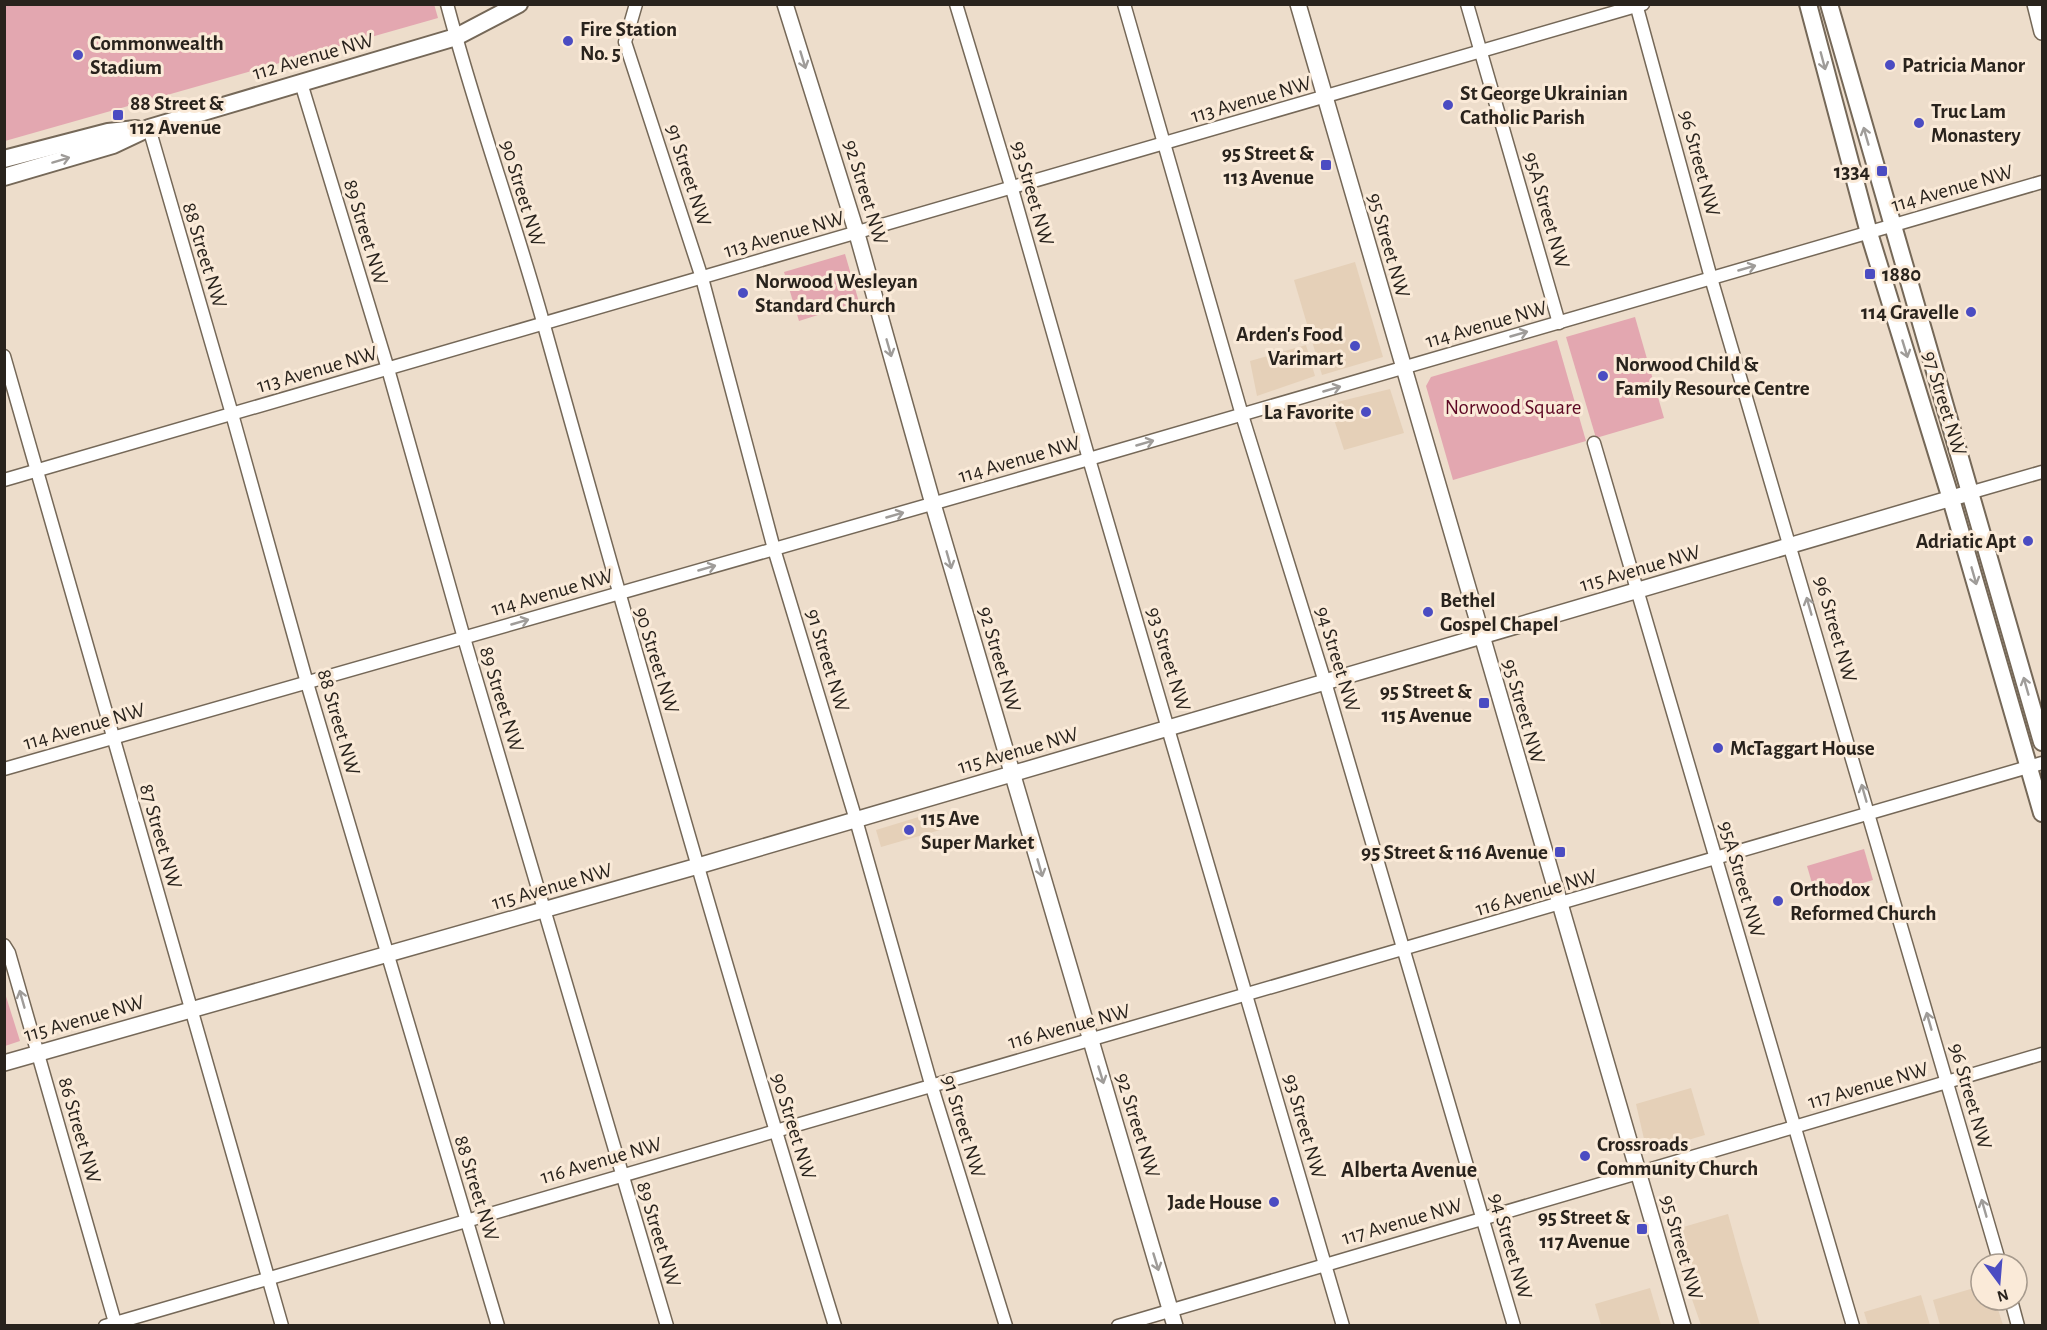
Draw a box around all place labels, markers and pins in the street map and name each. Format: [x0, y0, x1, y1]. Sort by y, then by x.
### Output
place label: Fire Station No. 5 [580, 19, 677, 64]
place label: Commonwealth Stadium [90, 33, 224, 78]
marker: Fire Station No. 5 [561, 34, 575, 48]
marker: Commonwealth Stadium [71, 48, 85, 62]
place label: Patricia Manor [1902, 55, 2026, 76]
marker: Patricia Manor [1883, 58, 1897, 72]
place label: St George Ukrainian Catholic Parish [1460, 83, 1628, 128]
place label: 88 Street & 112 Avenue [130, 93, 224, 138]
marker: St George Ukrainian Catholic Parish [1441, 98, 1455, 112]
place label: Truc Lam Monastery [1931, 101, 2021, 146]
marker: 88 Street & 112 Avenue [111, 108, 125, 122]
marker: Truc Lam Monastery [1912, 116, 1926, 130]
place label: 95 Street & 113 Avenue [1222, 143, 1314, 188]
marker: 95 Street & 113 Avenue [1319, 158, 1333, 172]
place label: 1334 [1834, 161, 1870, 182]
marker: 1334 [1875, 164, 1889, 178]
place label: 1880 [1882, 264, 1921, 285]
marker: 1880 [1863, 267, 1877, 281]
place label: Norwood Wesleyan Standard Church [755, 271, 918, 316]
marker: Norwood Wesleyan Standard Church [736, 286, 750, 300]
place label: 114 Gravelle [1861, 302, 1959, 323]
marker: 114 Gravelle [1964, 305, 1978, 319]
place label: Arden's Food Varimart [1236, 324, 1343, 369]
marker: Arden's Food Varimart [1348, 339, 1362, 353]
place label: Norwood Child & Family Resource Centre [1615, 354, 1810, 399]
marker: Norwood Child & Family Resource Centre [1596, 369, 1610, 383]
place label: La Favorite [1264, 402, 1354, 423]
marker: La Favorite [1359, 405, 1373, 419]
place label: Adriatic Apt [1916, 531, 2016, 552]
marker: Adriatic Apt [2021, 534, 2035, 548]
place label: Bethel Gospel Chapel [1440, 590, 1559, 635]
marker: Bethel Gospel Chapel [1421, 605, 1435, 619]
place label: 95 Street & 115 Avenue [1380, 681, 1472, 726]
marker: 95 Street & 115 Avenue [1477, 696, 1491, 710]
place label: McTaggart House [1730, 738, 1875, 759]
marker: McTaggart House [1711, 741, 1725, 755]
place label: 115 Ave Super Market [921, 808, 1034, 853]
marker: 115 Ave Super Market [902, 823, 916, 837]
place label: 95 Street & 116 Avenue [1361, 842, 1548, 863]
marker: 95 Street & 116 Avenue [1553, 845, 1567, 859]
place label: Orthodox Reformed Church [1790, 879, 1936, 924]
marker: Orthodox Reformed Church [1771, 894, 1785, 908]
place label: Crossroads Community Church [1597, 1134, 1758, 1179]
marker: Crossroads Community Church [1578, 1149, 1592, 1163]
place label: Jade House [1168, 1192, 1262, 1213]
marker: Jade House [1267, 1195, 1281, 1209]
place label: 95 Street & 117 Avenue [1538, 1207, 1630, 1252]
marker: 95 Street & 117 Avenue [1635, 1222, 1649, 1236]

